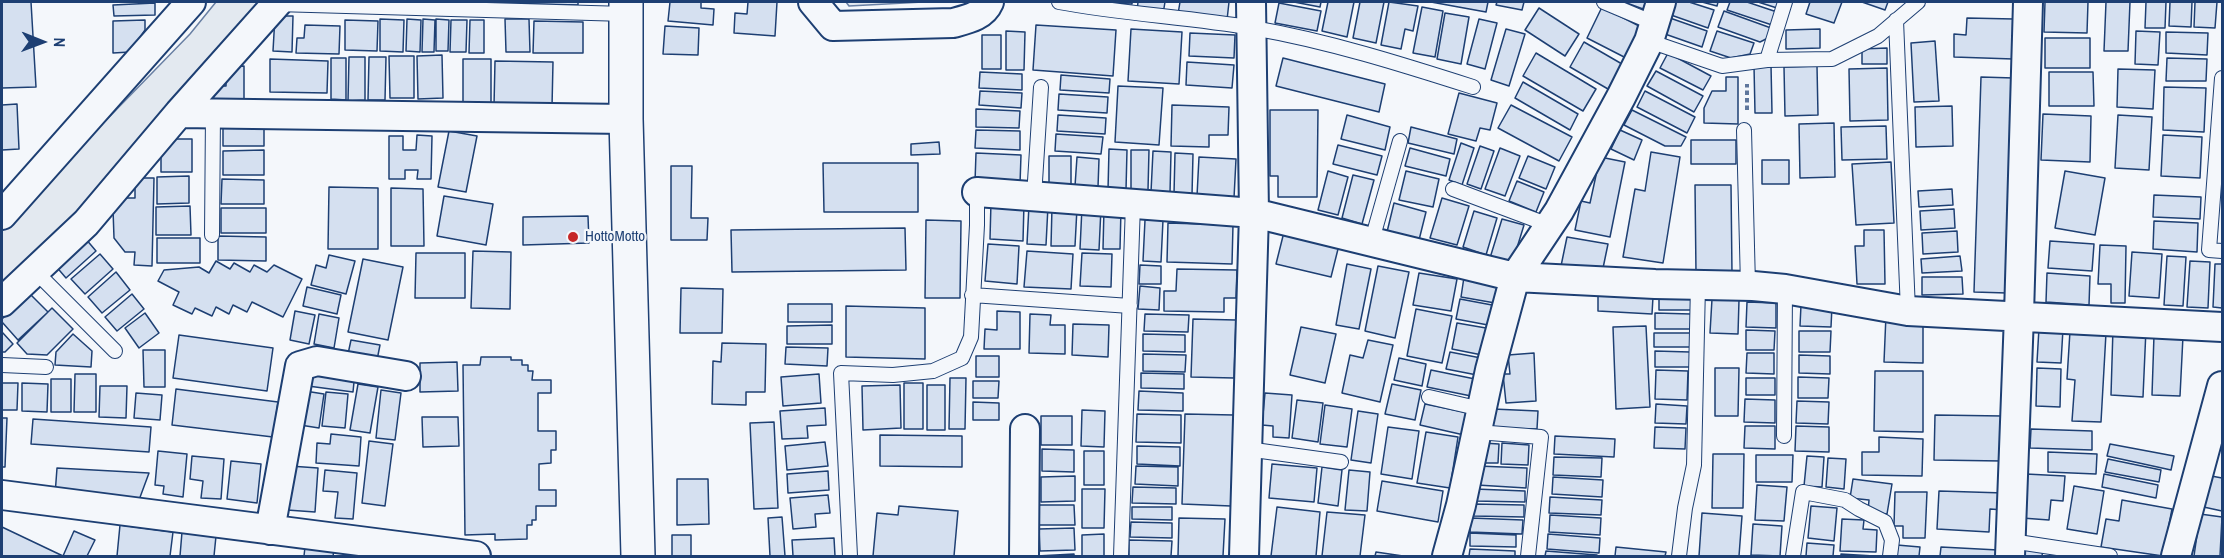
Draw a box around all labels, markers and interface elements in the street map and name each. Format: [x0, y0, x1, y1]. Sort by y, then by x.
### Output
north arrow [12, 12, 72, 72]
text: N [49, 37, 71, 47]
place label: HottoMotto [585, 228, 645, 246]
marker: HottoMotto [566, 230, 580, 244]

